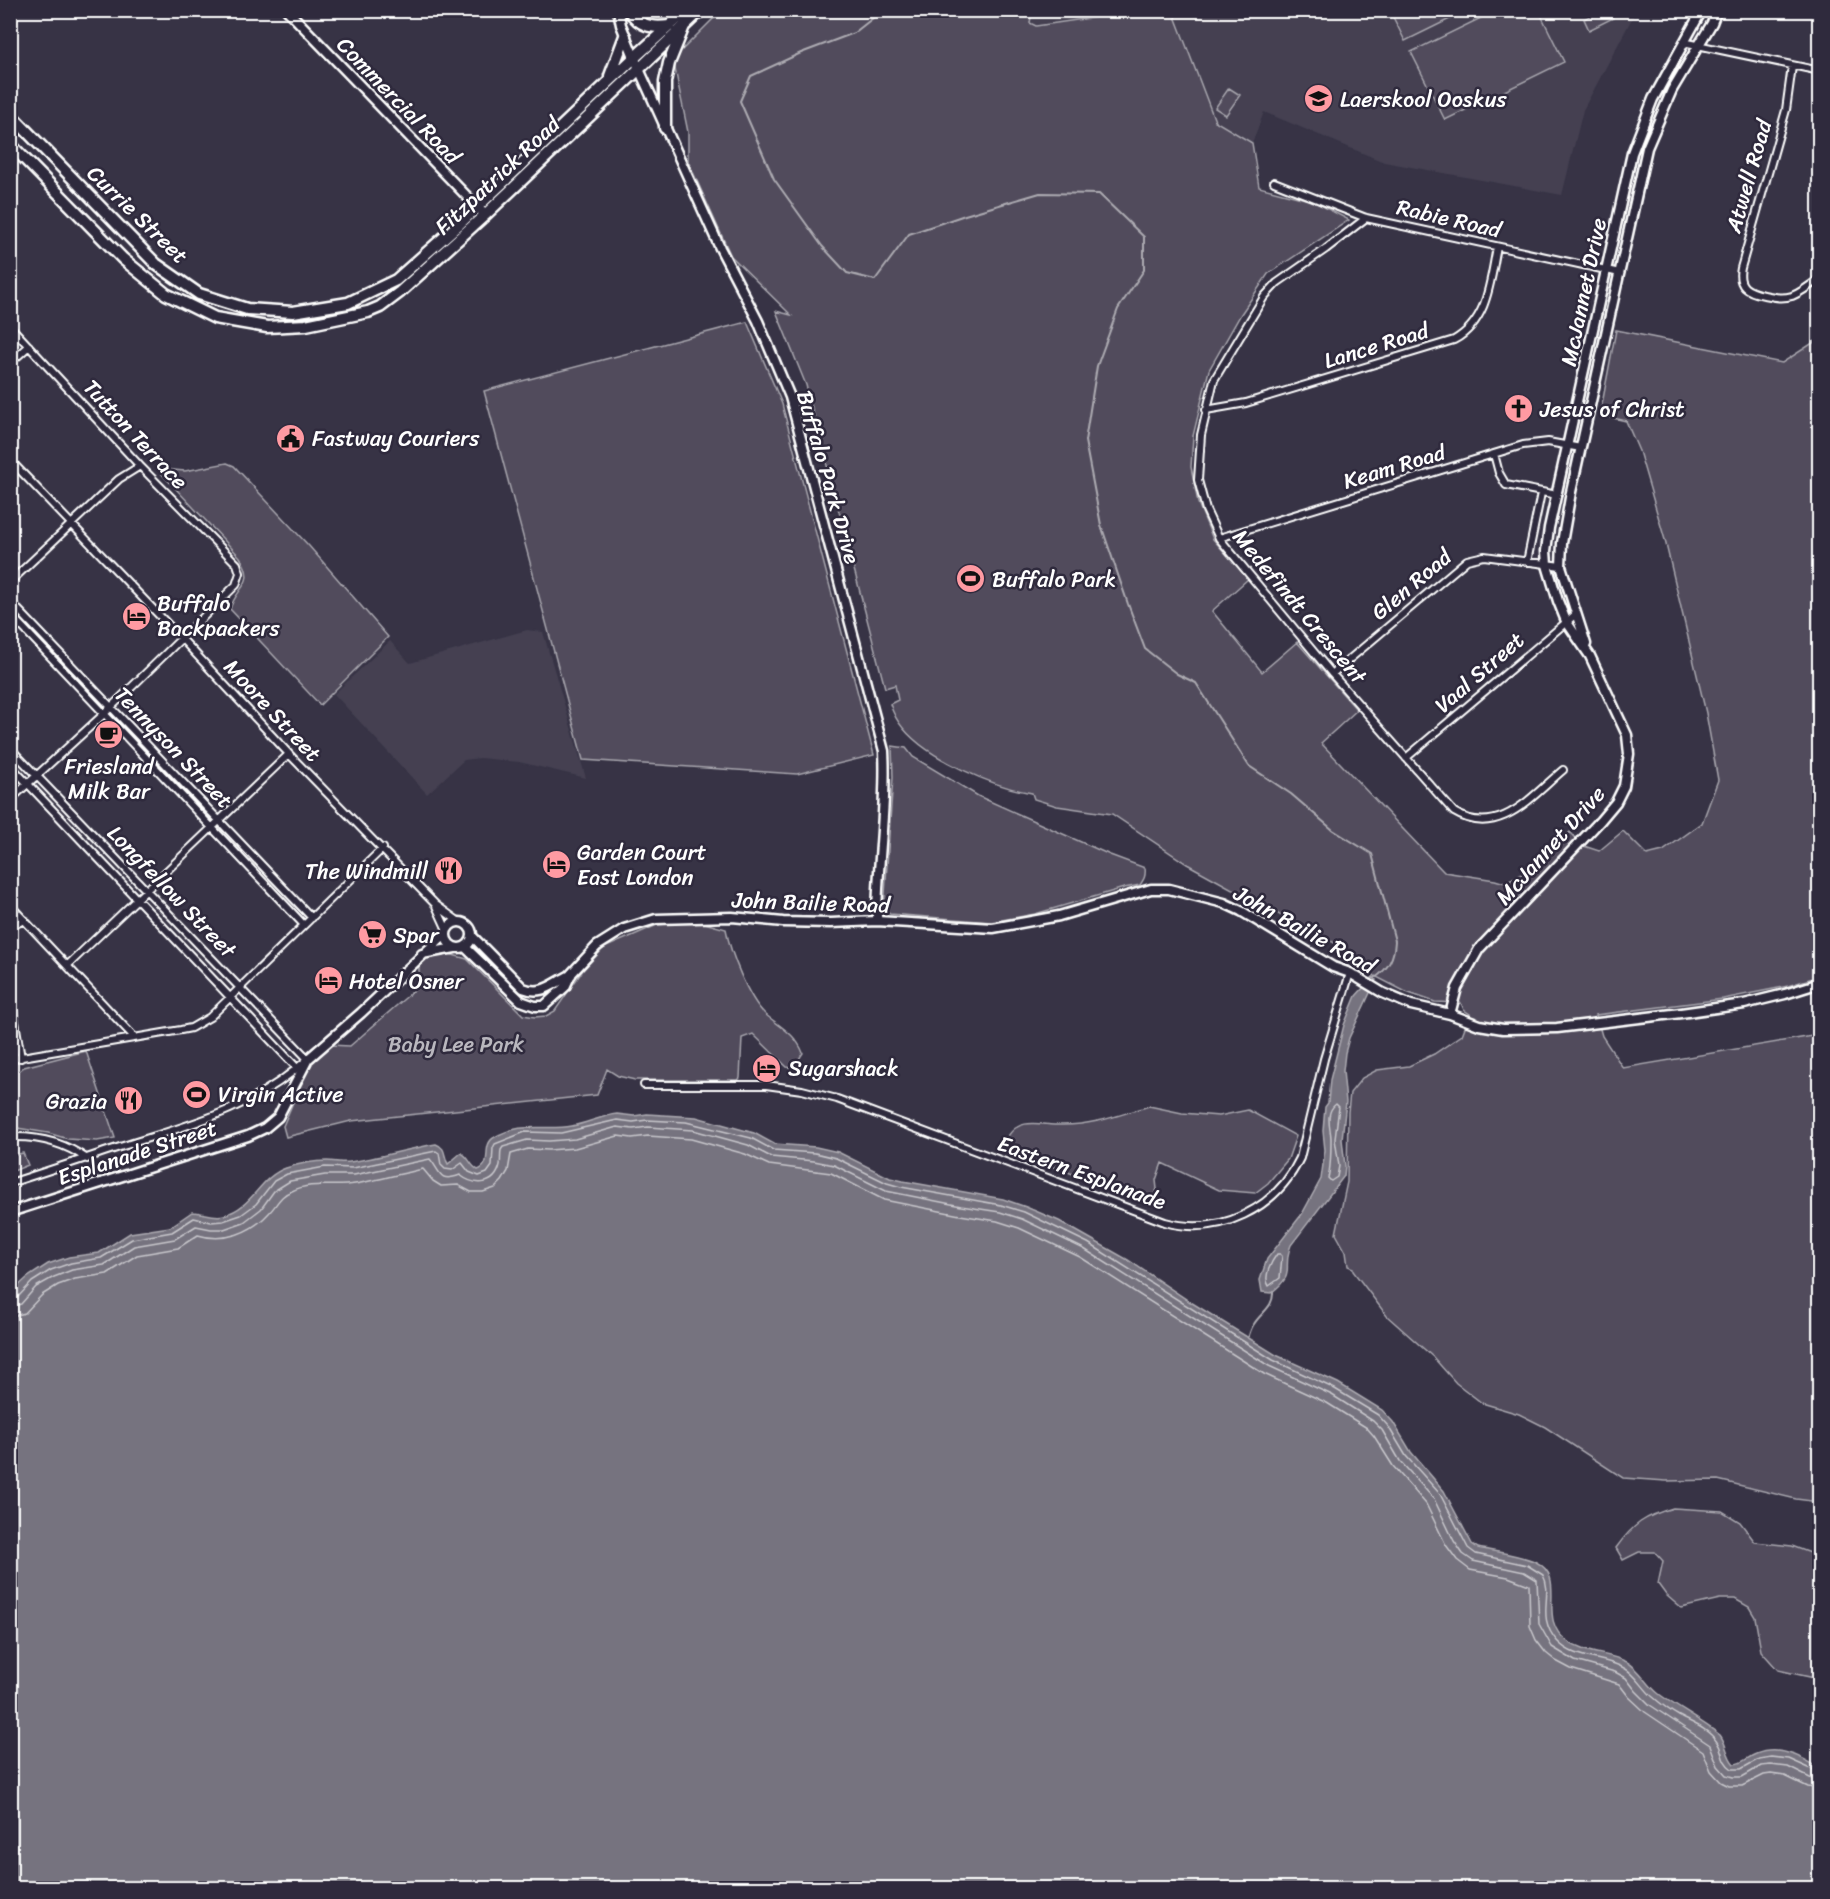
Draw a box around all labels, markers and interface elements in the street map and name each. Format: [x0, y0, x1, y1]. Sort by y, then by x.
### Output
street label: Commercial Road [327, 27, 471, 175]
place label: Laerskool Ooskus [1340, 80, 1507, 119]
school or university icon: Laerskool Ooskus [1303, 83, 1335, 115]
street label: Fitzpatrick Road [425, 105, 571, 245]
street label: Atwell Road [1713, 114, 1784, 238]
street label: Currie Street [77, 155, 198, 274]
street label: Rabie Road [1393, 188, 1506, 250]
street label: McJannet Drive [1549, 214, 1618, 370]
street label: Lance Road [1319, 311, 1435, 380]
street label: Tutton Terrace [73, 370, 198, 499]
street label: Buffalo Park Drive [785, 386, 872, 569]
place label: Jesus of Christ [1539, 390, 1685, 429]
church icon: Jesus of Christ [1503, 393, 1535, 425]
place label: Fastway Couriers [312, 419, 480, 458]
public building icon: Fastway Couriers [275, 422, 307, 454]
street label: Keam Road [1338, 432, 1452, 501]
street label: Medefindt Crescent [1223, 520, 1377, 694]
street label: Glen Road [1362, 538, 1462, 630]
place label: Buffalo Park [992, 560, 1116, 599]
sports icon: Buffalo Park [955, 563, 987, 595]
place label: Buffalo Backpackers [157, 584, 281, 648]
hotel icon: Buffalo Backpackers [120, 600, 152, 632]
street label: Vaal Street [1425, 621, 1534, 723]
street label: Moore Street [214, 649, 332, 772]
street label: Tennyson Street [105, 677, 243, 818]
cafe icon: Friesland Milk Bar [93, 718, 125, 750]
place label: Friesland Milk Bar [64, 747, 155, 811]
street label: McJannet Drive [1486, 776, 1615, 914]
street label: Longfellow Street [97, 815, 247, 968]
place label: Garden Court East London [577, 833, 707, 897]
hotel icon: Garden Court East London [540, 849, 572, 881]
place label: The Windmill [305, 852, 429, 891]
restaurant icon: The Windmill [433, 855, 465, 887]
street label: John Bailie Road [1225, 874, 1385, 985]
street label: John Bailie Road [730, 880, 892, 925]
place label: Spar [393, 916, 440, 955]
supermarket icon: Spar [356, 919, 388, 951]
place label: Hotel Osner [349, 962, 465, 1001]
hotel icon: Hotel Osner [312, 965, 344, 997]
park label: Baby Lee Park [388, 1025, 524, 1064]
place label: Sugarshack [788, 1049, 899, 1088]
hotel icon: Sugarshack [751, 1052, 783, 1084]
place label: Virgin Active [218, 1075, 344, 1114]
sports icon: Virgin Active [181, 1078, 213, 1110]
place label: Grazia [46, 1082, 107, 1121]
restaurant icon: Grazia [112, 1085, 144, 1117]
street label: Esplanade Street [52, 1108, 222, 1197]
street label: Eastern Esplanade [992, 1124, 1172, 1221]

